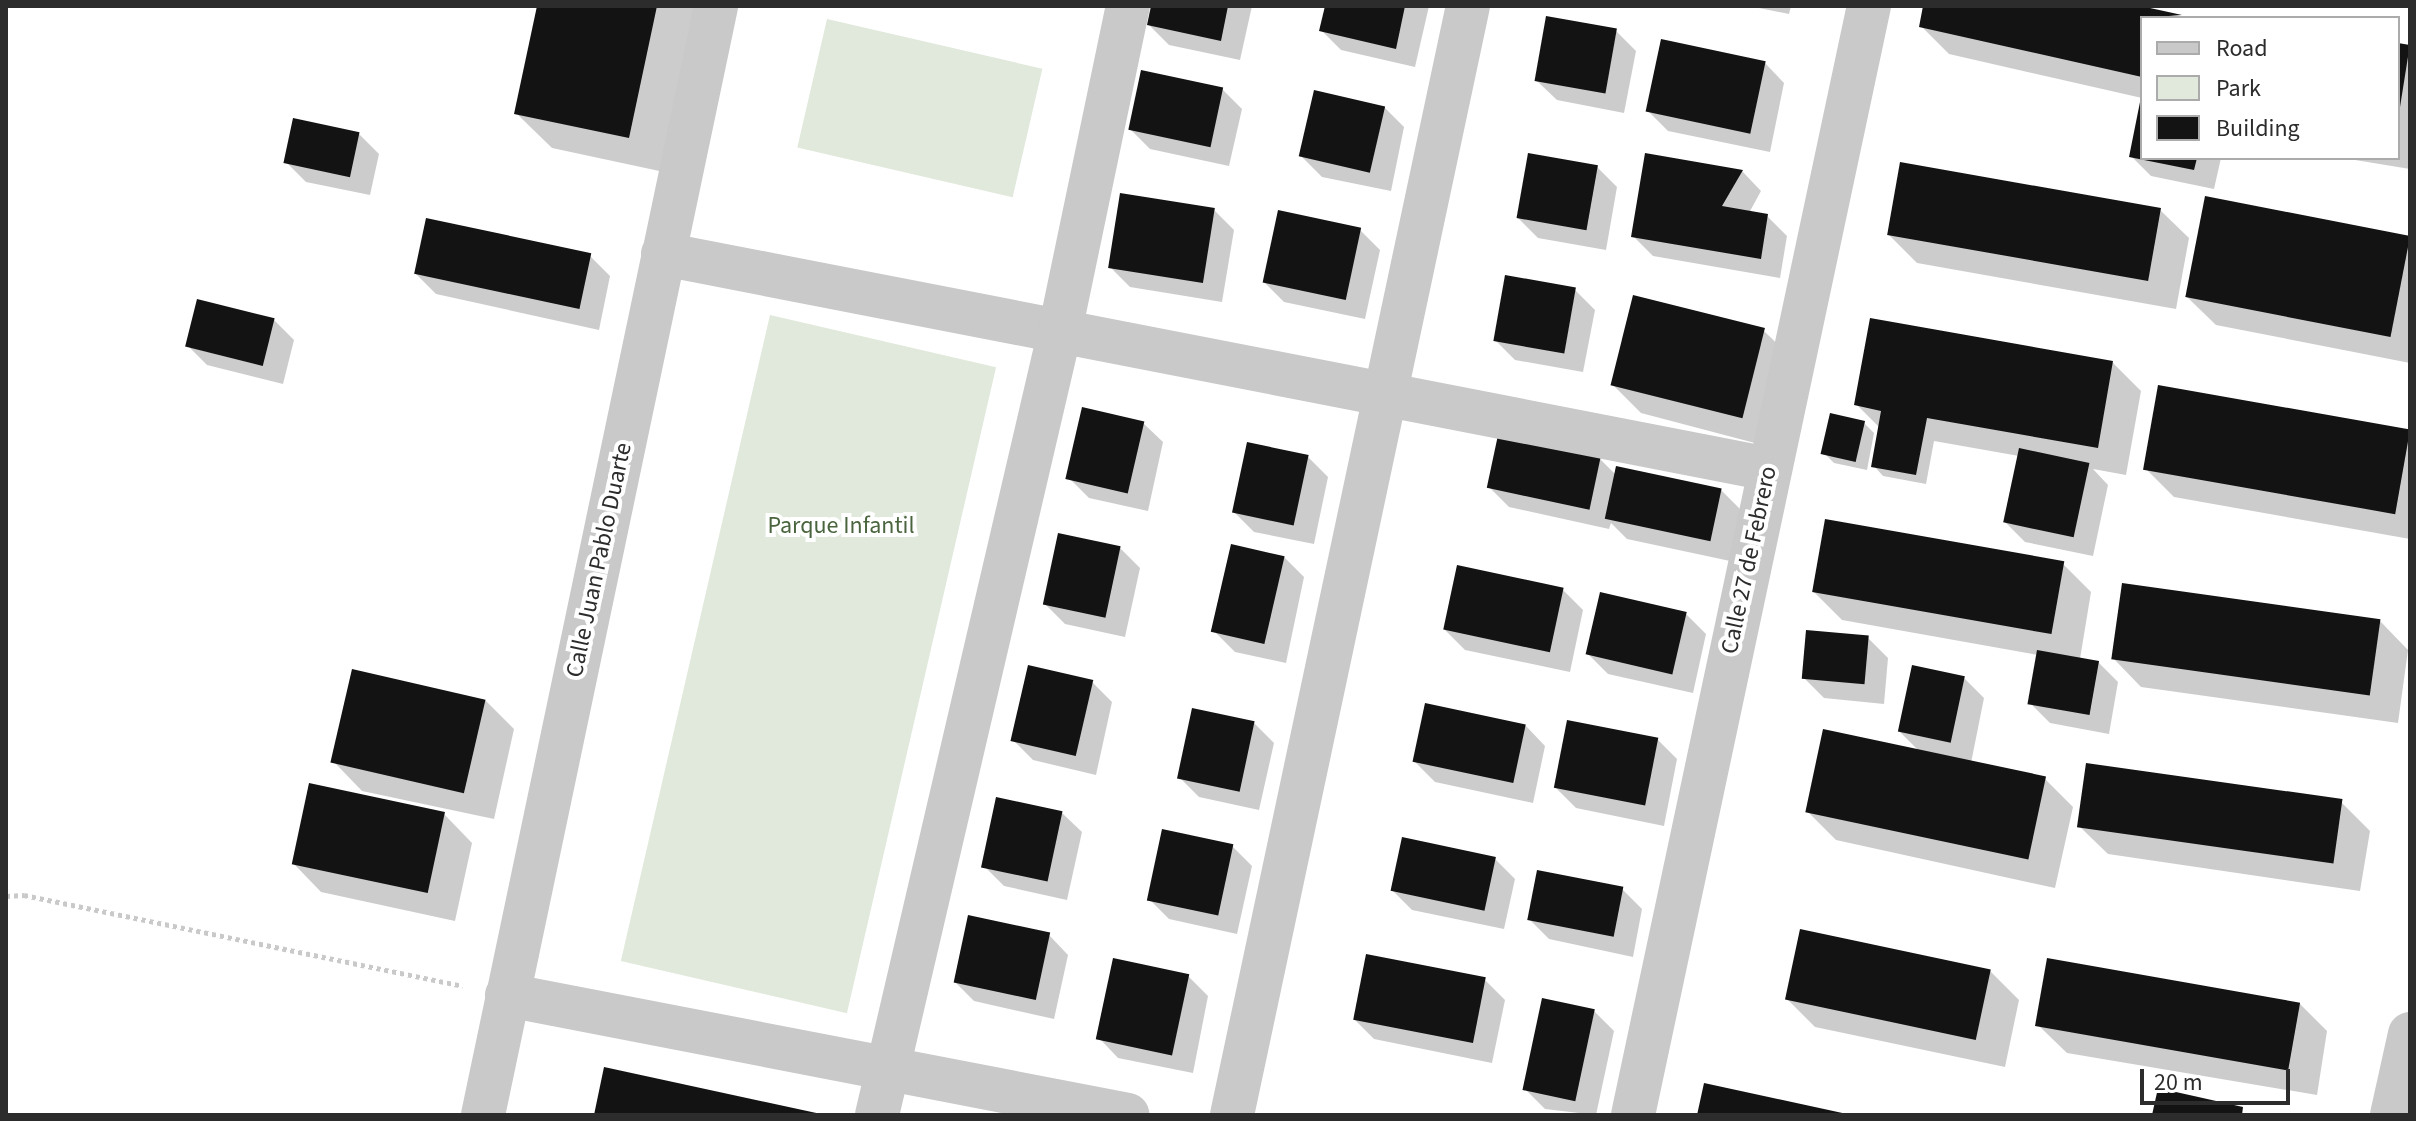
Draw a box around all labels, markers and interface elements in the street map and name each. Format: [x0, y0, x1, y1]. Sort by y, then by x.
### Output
legend [2140, 16, 2400, 160]
text: Road [2216, 31, 2268, 66]
text: Park [2216, 71, 2261, 106]
text: Building [2216, 111, 2300, 146]
street label: Calle Juan Pablo Duarte [560, 440, 638, 680]
street label: Calle 27 de Febrero [1715, 463, 1783, 657]
park label: Parque Infantil [767, 512, 915, 540]
scale bar [2144, 1053, 2294, 1103]
text: 20 m [2154, 1065, 2203, 1100]

